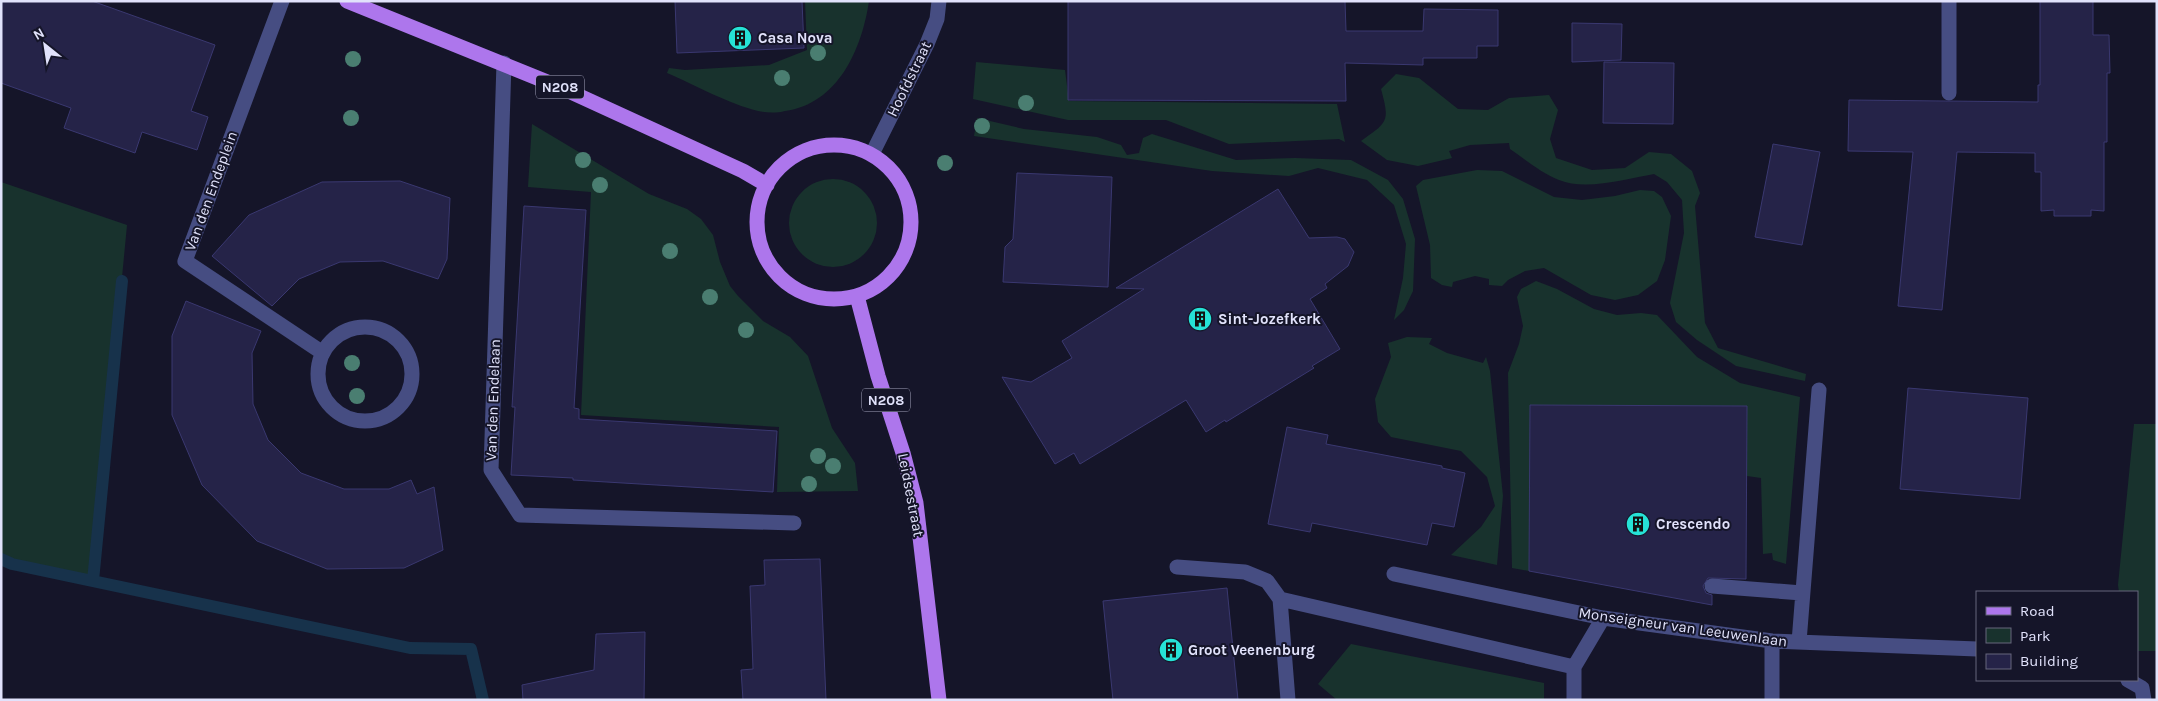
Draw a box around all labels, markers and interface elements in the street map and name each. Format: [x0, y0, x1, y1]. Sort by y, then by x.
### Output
north arrow [20, 20, 70, 70]
text: N [30, 24, 47, 44]
building icon: Casa Nova [727, 25, 753, 51]
place label: Casa Nova [758, 29, 833, 47]
street label: Hoofdstraat [883, 38, 935, 120]
road number: N208 [536, 75, 584, 98]
street label: Van den Endeplein [181, 129, 241, 253]
building icon: Sint-Jozefkerk [1187, 306, 1213, 332]
place label: Sint-Jozefkerk [1218, 310, 1321, 328]
street label: Van den Endelaan [482, 339, 504, 461]
road number: N208 [862, 388, 910, 412]
street label: Leidsestraat [894, 452, 928, 539]
building icon: Crescendo [1625, 511, 1651, 537]
place label: Crescendo [1656, 515, 1730, 533]
legend [1976, 591, 2138, 681]
text: Road [2020, 602, 2055, 620]
street label: Monseigneur van Leeuwenlaan [1577, 603, 1789, 651]
text: Park [2020, 627, 2050, 645]
building icon: Groot Veenenburg [1158, 637, 1184, 663]
place label: Groot Veenenburg [1188, 641, 1315, 659]
text: Building [2020, 652, 2078, 670]

